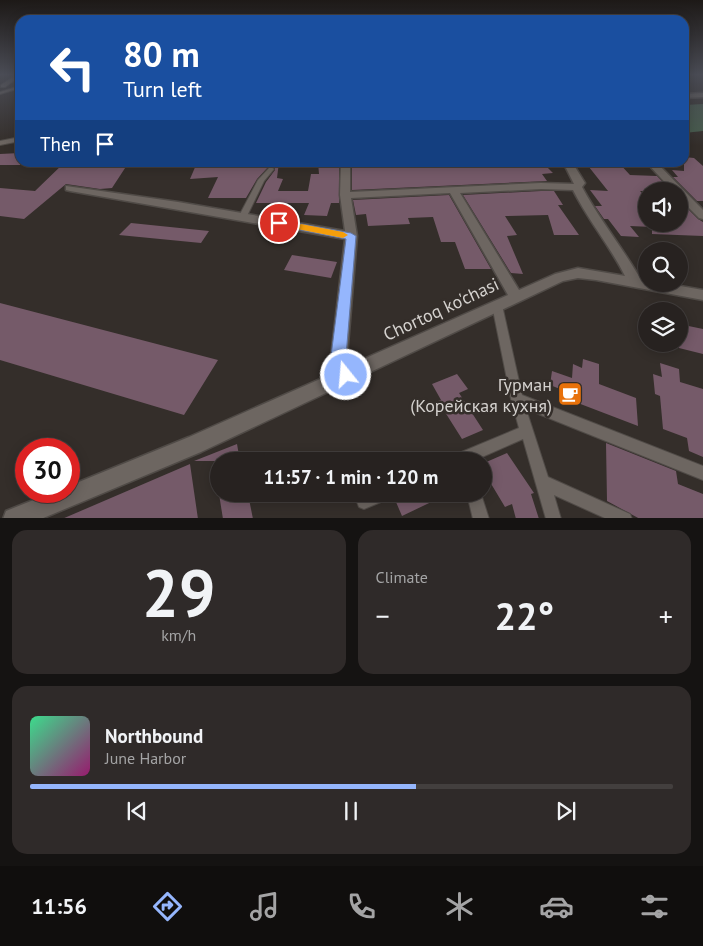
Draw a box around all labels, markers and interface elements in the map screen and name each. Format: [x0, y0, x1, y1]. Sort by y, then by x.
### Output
text: 80 m [123, 31, 200, 77]
icon: left [40, 35, 105, 100]
text: Turn left [123, 75, 202, 103]
icon: arrive [91, 130, 119, 158]
text: Then [40, 132, 81, 156]
map controls [638, 182, 688, 352]
button: sound [638, 182, 688, 232]
pin [258, 202, 300, 244]
icon: arrive [265, 209, 293, 237]
button: search [638, 242, 688, 292]
street label: Chortoq ko'chasi [380, 272, 502, 346]
button: layers [638, 302, 688, 352]
position arrow [319, 348, 371, 400]
place label: Гурман (Корейская кухня) [410, 373, 552, 417]
cafe icon: Гурман (Корейская кухня) [557, 381, 583, 407]
speed limit sign: 30 [15, 438, 80, 503]
text: 11:57 · 1 min · 120 m [264, 465, 438, 489]
text: 29 [142, 550, 216, 634]
text: Climate [376, 567, 428, 587]
text: 22° [494, 591, 554, 640]
text: − [376, 597, 390, 634]
text: + [659, 597, 673, 634]
text: km/h [161, 625, 196, 645]
text: Northbound [105, 724, 203, 748]
text: June Harbor [105, 748, 186, 768]
icon: previous [123, 797, 151, 825]
icon: pause [337, 797, 365, 825]
icon: next [552, 797, 580, 825]
icon: directions [150, 889, 185, 924]
icon: music [247, 889, 282, 924]
icon: phone [344, 889, 379, 924]
icon: climate [442, 889, 477, 924]
icon: car [539, 889, 574, 924]
icon: filters [637, 889, 672, 924]
text: 11:56 [31, 892, 87, 920]

